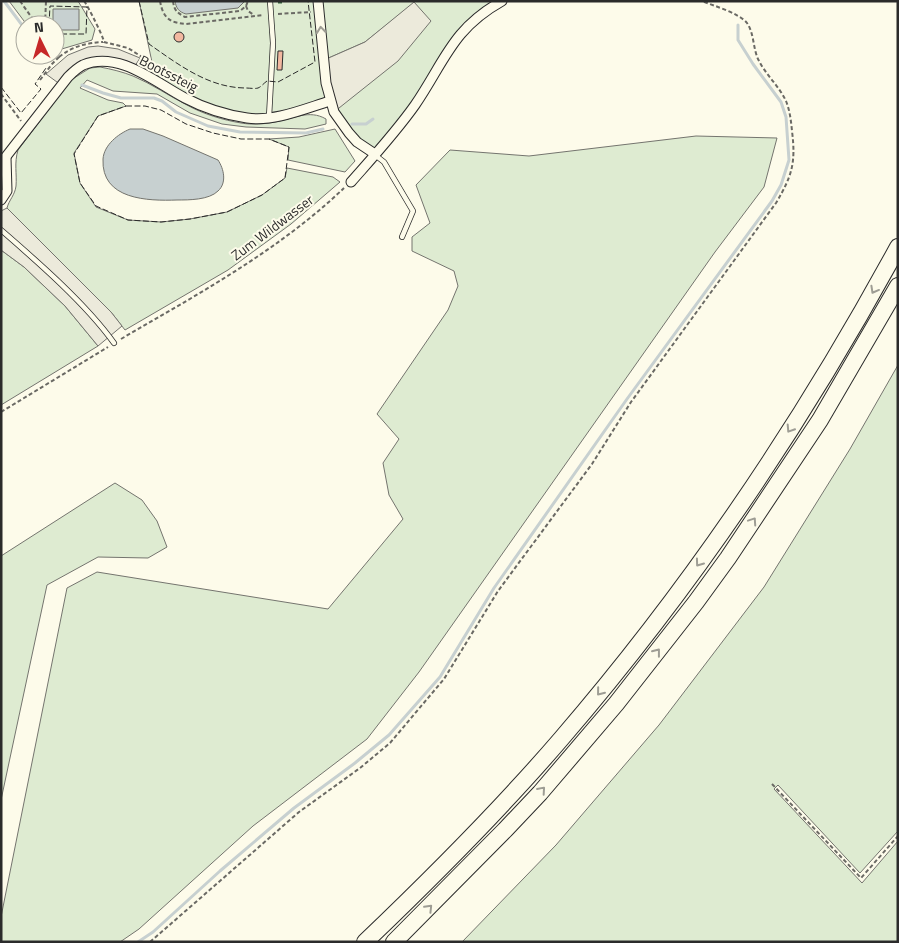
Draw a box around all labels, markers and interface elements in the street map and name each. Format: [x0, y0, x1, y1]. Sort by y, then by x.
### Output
north arrow [15, 15, 65, 65]
text: N [33, 16, 45, 37]
one-way arrow [316, 26, 327, 34]
street label: Bootssteig [136, 49, 202, 97]
street label: Zum Wildwasser [226, 189, 318, 265]
one-way arrow [871, 284, 881, 293]
one-way arrow [787, 423, 797, 432]
one-way arrow [747, 518, 756, 527]
one-way arrow [696, 558, 706, 567]
one-way arrow [652, 649, 660, 658]
one-way arrow [598, 686, 606, 695]
one-way arrow [536, 787, 545, 796]
one-way arrow [423, 904, 432, 913]

